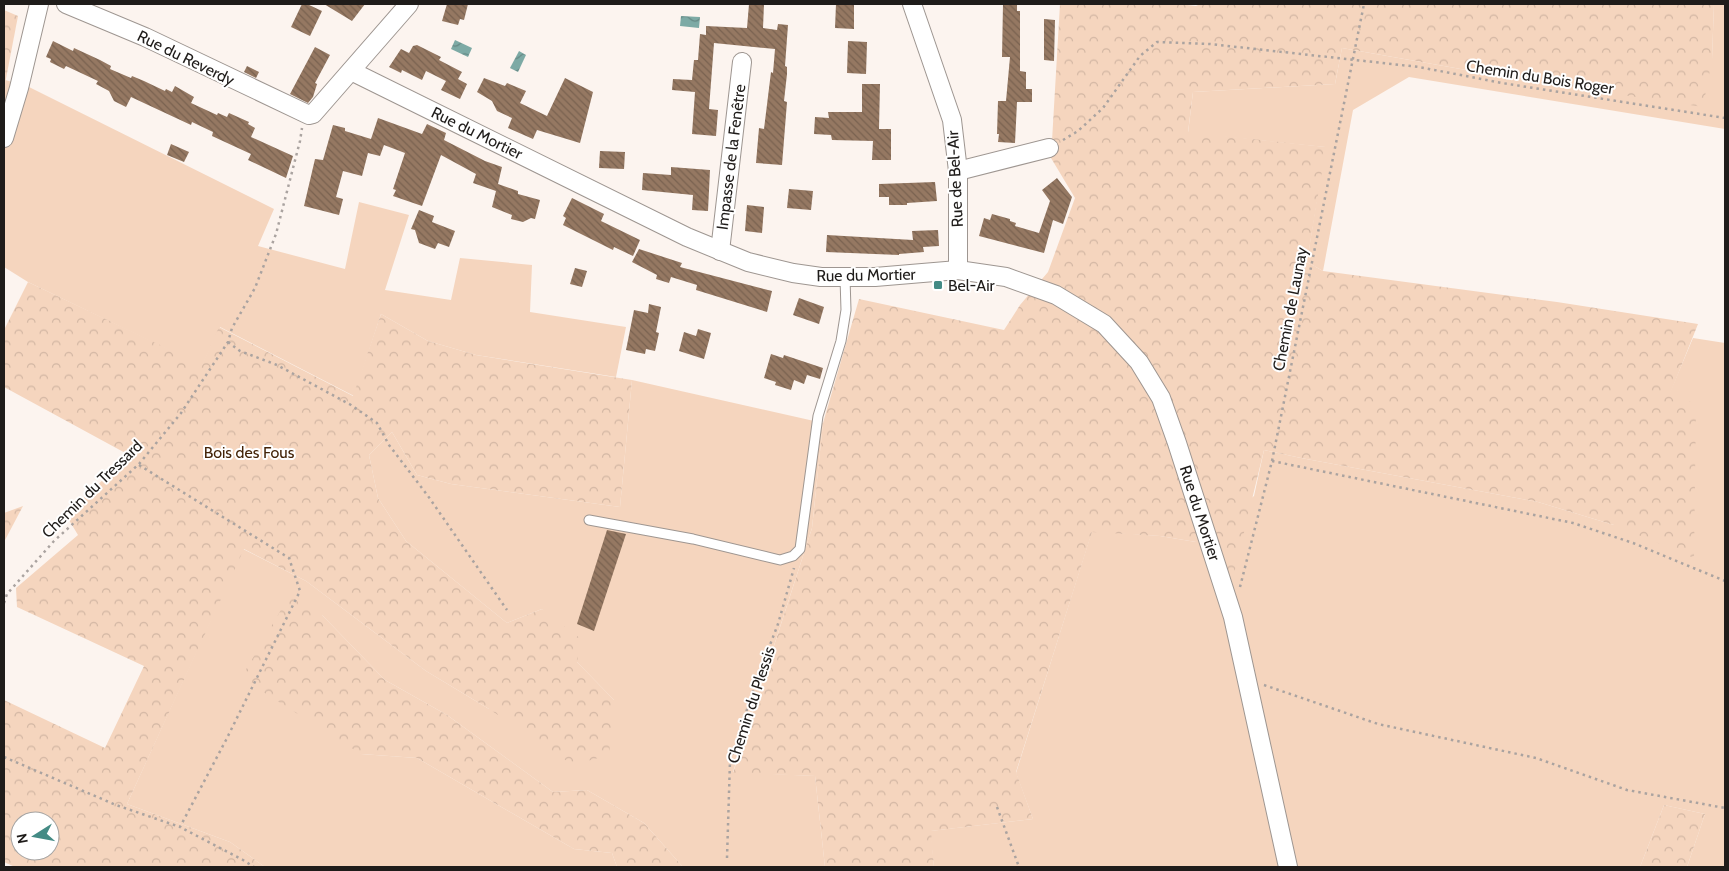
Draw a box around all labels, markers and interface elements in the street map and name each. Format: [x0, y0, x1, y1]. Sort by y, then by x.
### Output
street label: Rue du Reverdy [134, 26, 238, 90]
street label: Chemin du Bois Roger [1465, 56, 1616, 98]
street label: Impasse de la Fenêtre [713, 83, 749, 231]
street label: Rue du Mortier [428, 103, 527, 164]
street label: Rue de Bel-Air [943, 129, 967, 228]
street label: Chemin de Launay [1269, 245, 1311, 373]
street label: Rue du Mortier [816, 265, 917, 285]
place label: Bel-Air [948, 276, 996, 295]
marker: Bel-Air [932, 279, 944, 291]
street label: Chemin du Tressard [38, 436, 146, 542]
park label: Bois des Fous [204, 443, 295, 462]
street label: Rue du Mortier [1176, 463, 1225, 564]
street label: Chemin du Plessis [723, 644, 779, 766]
north arrow [10, 811, 60, 861]
text: N [12, 832, 32, 845]

